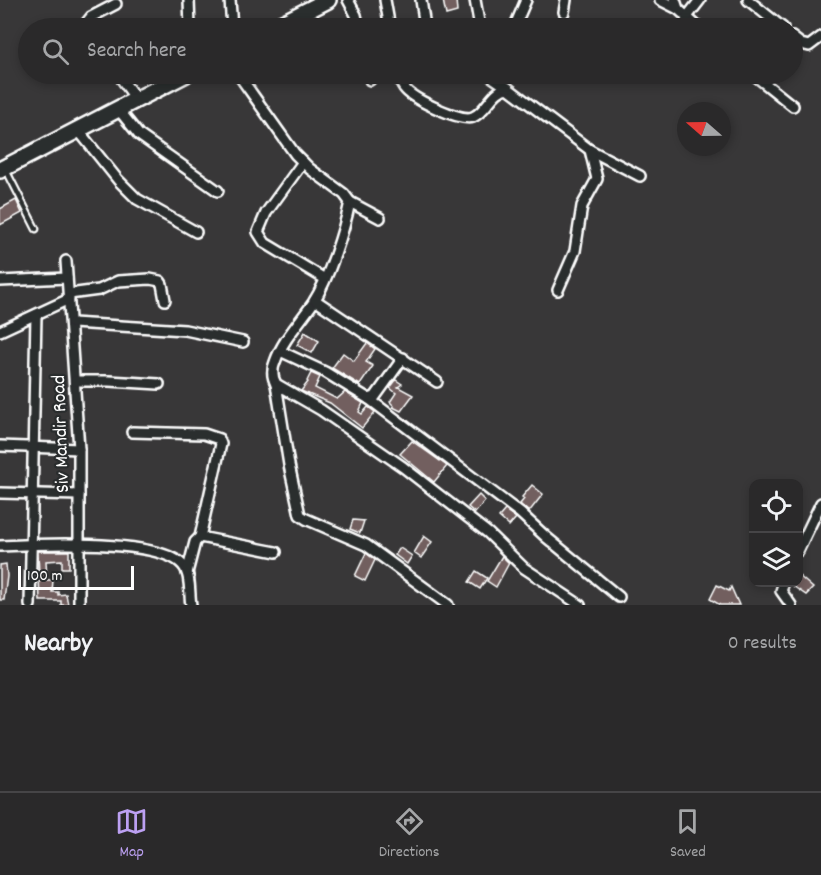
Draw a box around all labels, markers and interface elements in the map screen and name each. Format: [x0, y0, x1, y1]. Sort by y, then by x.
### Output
search box [18, 18, 803, 84]
icon: search [39, 35, 72, 68]
text: Search here [87, 36, 186, 67]
north arrow [677, 102, 731, 156]
street label: Siv Mandir Road [46, 374, 78, 493]
map controls [749, 479, 803, 587]
button: locate [749, 479, 803, 533]
button: layers [749, 533, 803, 587]
scale bar [18, 563, 134, 590]
text: 100 m [27, 565, 63, 588]
text: Nearby [24, 626, 92, 663]
text: 0 results [728, 630, 797, 658]
tab: Map [115, 805, 148, 864]
tab: Directions [379, 805, 439, 864]
tab: Saved [670, 805, 706, 864]

